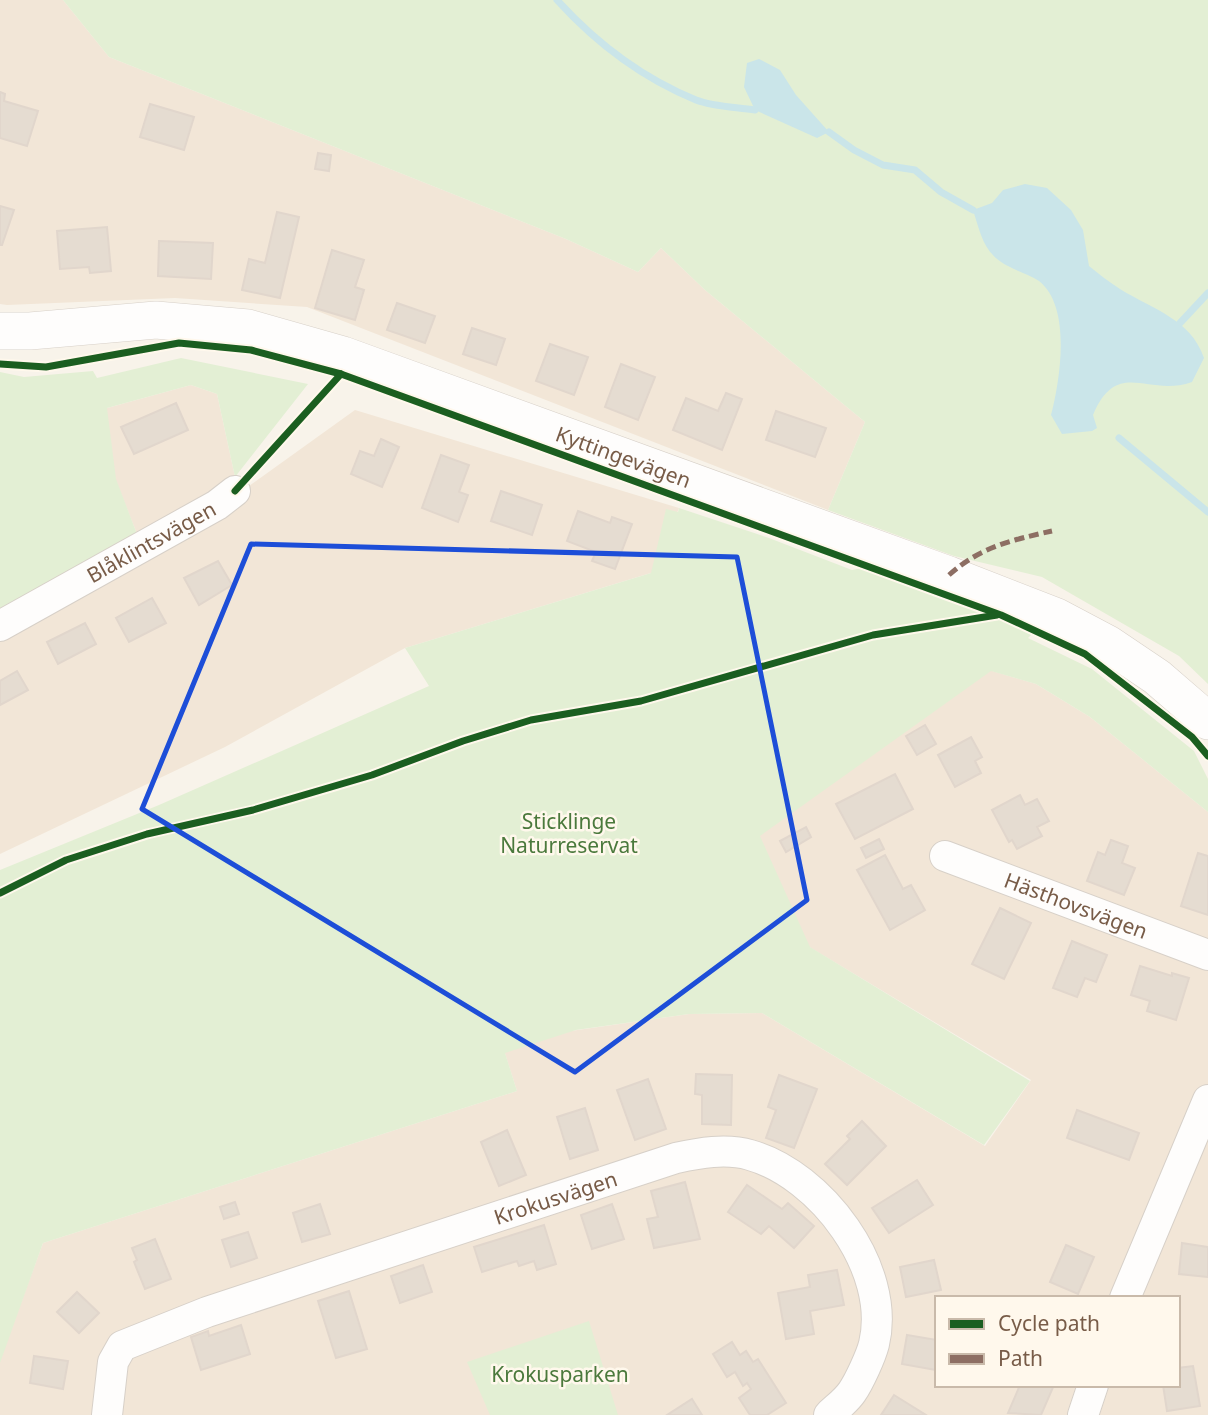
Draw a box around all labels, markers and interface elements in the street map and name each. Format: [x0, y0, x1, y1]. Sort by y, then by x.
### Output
street label: Kyttingevägen [552, 419, 695, 494]
street label: Blåklintsvägen [81, 495, 221, 589]
park label: Sticklinge Naturreservat [500, 807, 638, 859]
street label: Hästhovsvägen [1000, 866, 1152, 945]
street label: Krokusvägen [490, 1164, 621, 1231]
legend [935, 1296, 1180, 1387]
text: Cycle path [998, 1309, 1100, 1337]
text: Path [998, 1344, 1043, 1372]
park label: Krokusparken [491, 1360, 629, 1388]

